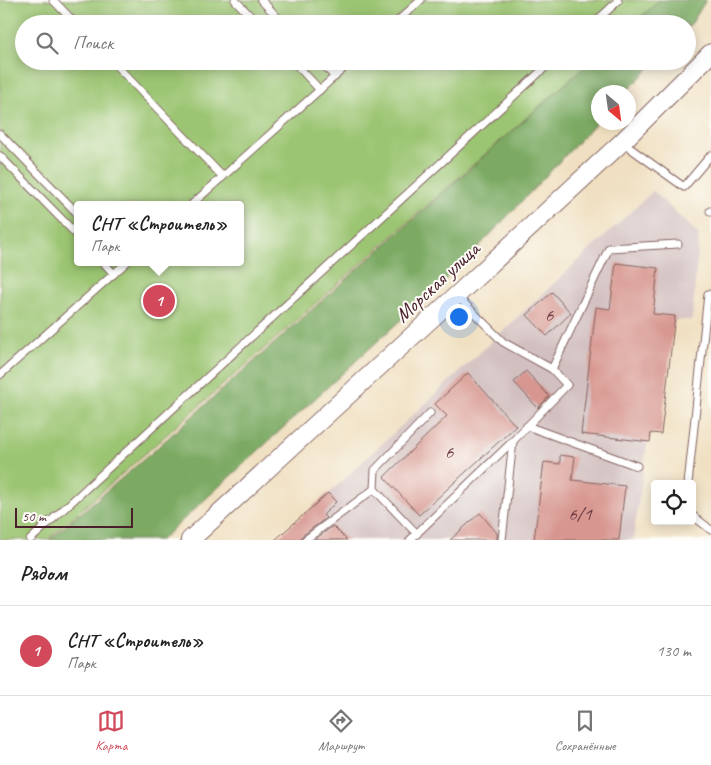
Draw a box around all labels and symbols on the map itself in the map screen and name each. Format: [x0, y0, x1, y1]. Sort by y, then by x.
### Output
north arrow [591, 85, 636, 130]
street label: Морская улица [389, 235, 487, 328]
pin: 1 [143, 282, 175, 320]
house number: 6 [545, 303, 555, 327]
your location [446, 304, 472, 330]
house number: 6 [445, 440, 455, 464]
house number: 6/1 [568, 502, 593, 526]
scale bar [15, 505, 132, 528]

